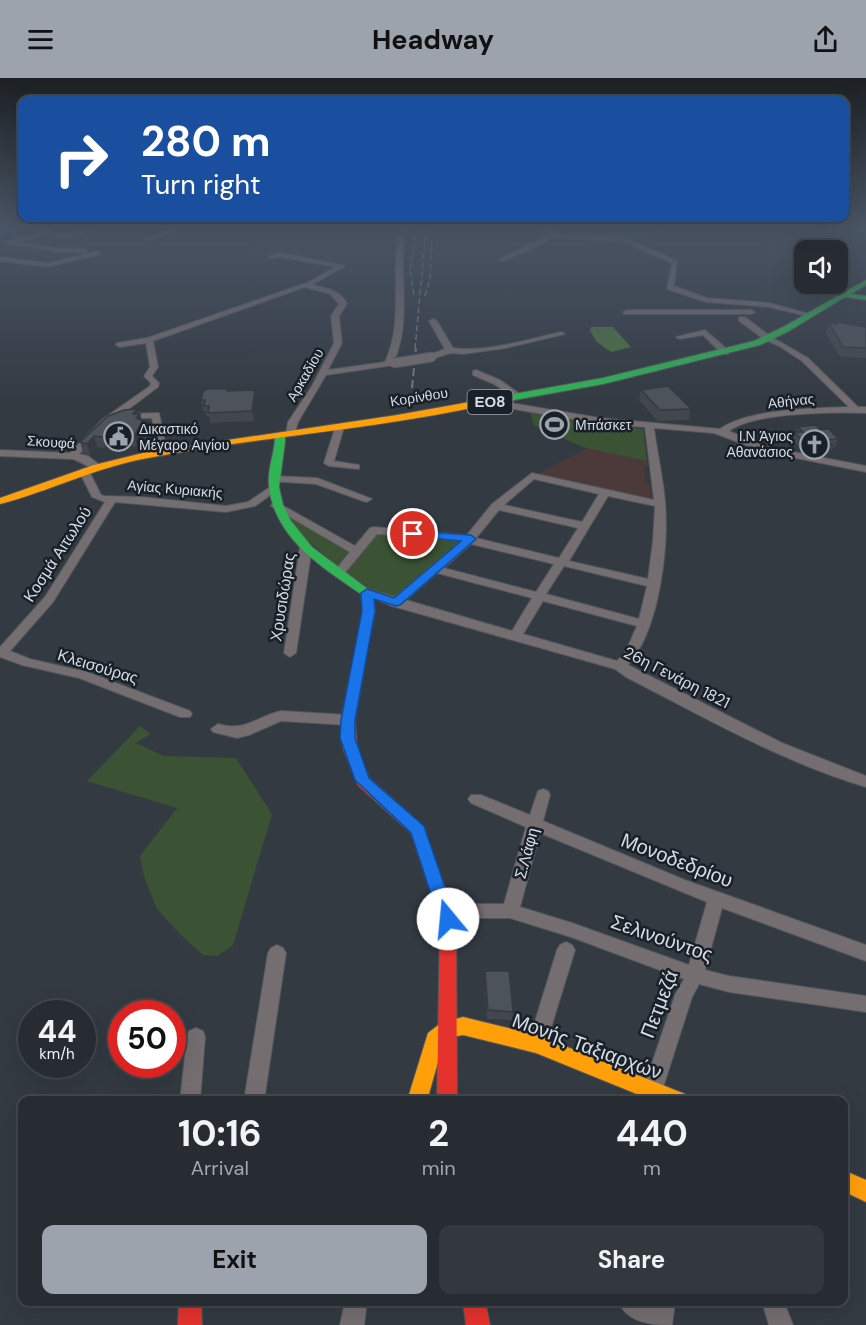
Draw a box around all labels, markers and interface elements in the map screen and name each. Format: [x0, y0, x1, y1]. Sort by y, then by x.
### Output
text: Headway [372, 22, 494, 57]
icon: menu [24, 23, 57, 56]
icon: share [809, 23, 842, 56]
text: 280 m [141, 114, 271, 169]
icon: right [42, 120, 120, 198]
text: Turn right [141, 167, 261, 202]
map controls [794, 240, 848, 294]
button: sound [794, 240, 848, 294]
street label: Αρκαδίου [283, 345, 327, 405]
street label: Κορίνθου [389, 384, 449, 410]
road number: ΕΟ8 [468, 390, 512, 414]
street label: Αθήνας [767, 390, 815, 412]
sports icon: Μπάσκετ [538, 409, 570, 441]
place label: Μπάσκετ [575, 416, 632, 434]
place label: Δικαστικό Μέγαρο Αιγίου [139, 420, 229, 454]
public building icon: Δικαστικό Μέγαρο Αιγίου [102, 421, 134, 453]
place label: Ι.Ν Άγιος Αθανάσιος [726, 427, 793, 461]
church icon: Ι.Ν Άγιος Αθανάσιος [798, 428, 830, 460]
street label: Σκουφά [26, 431, 76, 453]
street label: Αγίας Κυριακής [127, 476, 224, 502]
street label: Κοσμά Αιτωλού [19, 502, 96, 606]
pin [387, 508, 438, 559]
icon: arrive [396, 517, 429, 550]
street label: Χρυσιδώρας [265, 551, 300, 643]
street label: 26η Γενάρη 1821 [620, 642, 733, 713]
street label: Κλεισούρας [55, 644, 141, 689]
street label: Σ.Λάφη [510, 825, 543, 881]
street label: Μονοδεδρίου [617, 827, 737, 893]
position arrow [416, 887, 480, 951]
street label: Σελινούντος [608, 908, 717, 968]
street label: Πετμεζά [634, 966, 684, 1042]
speed limit sign: 50 [108, 1000, 186, 1078]
street label: Μονής Ταξιαρχών [509, 1007, 665, 1085]
text: 44 [38, 1012, 77, 1051]
text: km/h [39, 1044, 75, 1064]
text: 10:16 [178, 1110, 262, 1157]
text: 2 [428, 1110, 449, 1157]
text: 440 [616, 1110, 688, 1157]
text: Arrival [191, 1155, 249, 1181]
text: min [422, 1155, 456, 1181]
text: m [643, 1155, 661, 1181]
button: Exit [42, 1225, 427, 1294]
button: Share [439, 1225, 824, 1294]

